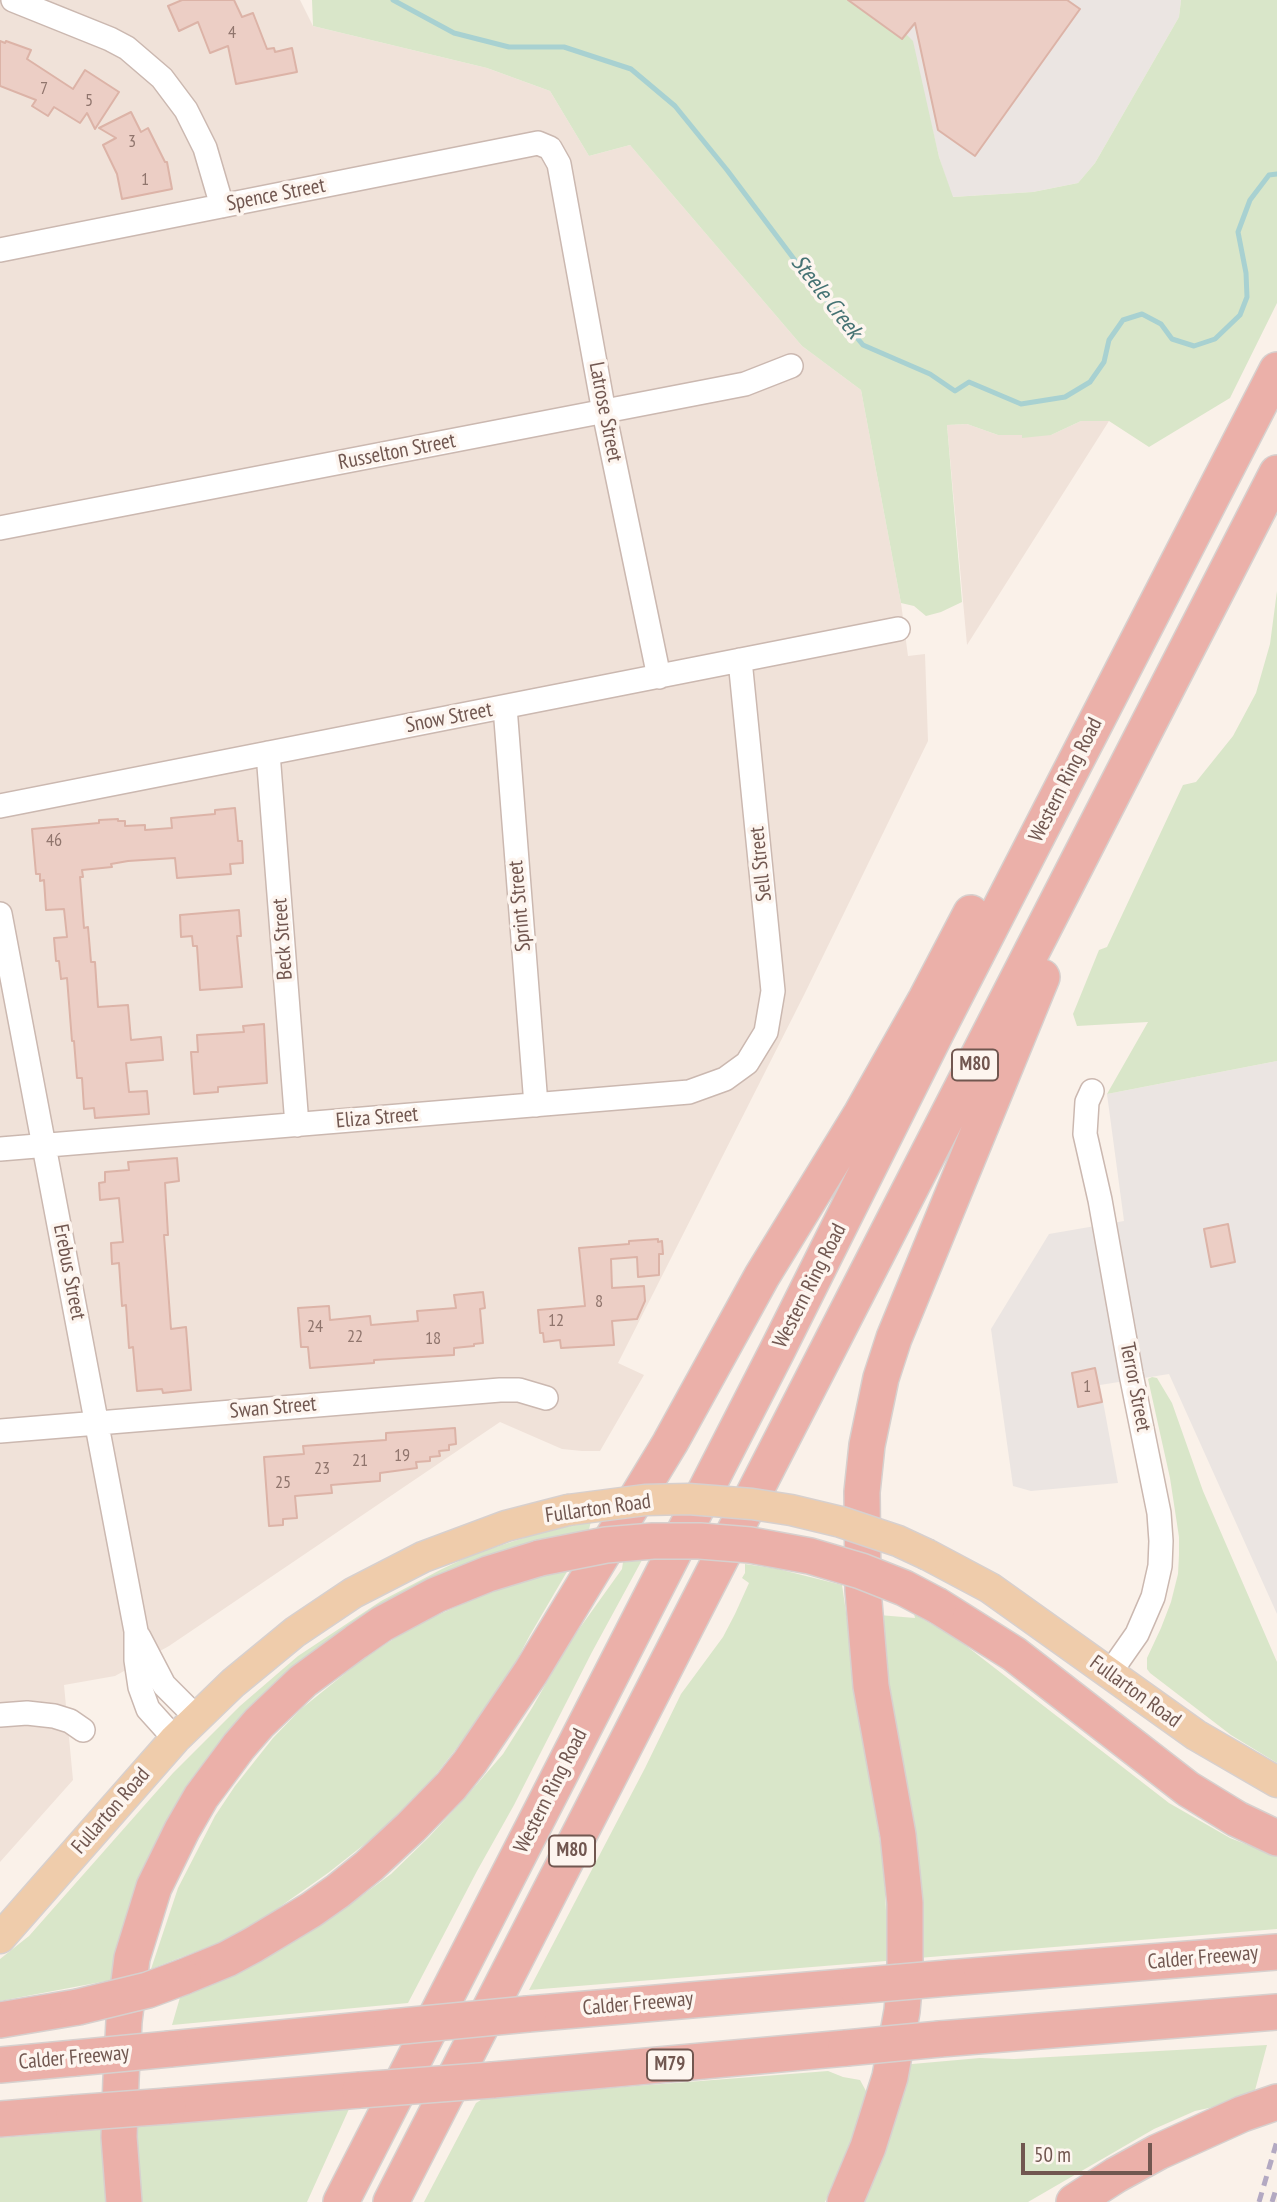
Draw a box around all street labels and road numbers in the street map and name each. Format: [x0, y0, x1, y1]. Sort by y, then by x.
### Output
street label: Spence Street [225, 173, 327, 217]
street label: Latrose Street [583, 360, 627, 464]
street label: Russelton Street [336, 428, 458, 476]
street label: Snow Street [404, 697, 494, 739]
street label: Western Ring Road [1024, 714, 1108, 846]
street label: Sell Street [745, 825, 777, 903]
street label: Sprint Street [503, 859, 537, 953]
street label: Beck Street [268, 897, 298, 981]
road number: M80 [952, 1050, 998, 1080]
street label: Eliza Street [335, 1102, 419, 1134]
street label: Western Ring Road [768, 1220, 852, 1352]
street label: Erebus Street [47, 1222, 91, 1322]
street label: Terror Street [1114, 1340, 1156, 1434]
street label: Swan Street [229, 1392, 317, 1424]
street label: Fullarton Road [544, 1489, 652, 1529]
street label: Fullarton Road [1085, 1651, 1185, 1733]
street label: Western Ring Road [509, 1725, 593, 1857]
street label: Fullarton Road [67, 1763, 155, 1859]
road number: M80 [549, 1836, 595, 1867]
street label: Calder Freeway [1147, 1941, 1259, 1975]
street label: Calder Freeway [582, 1987, 694, 2021]
street label: Calder Freeway [18, 2041, 130, 2075]
road number: M79 [647, 2050, 693, 2080]

